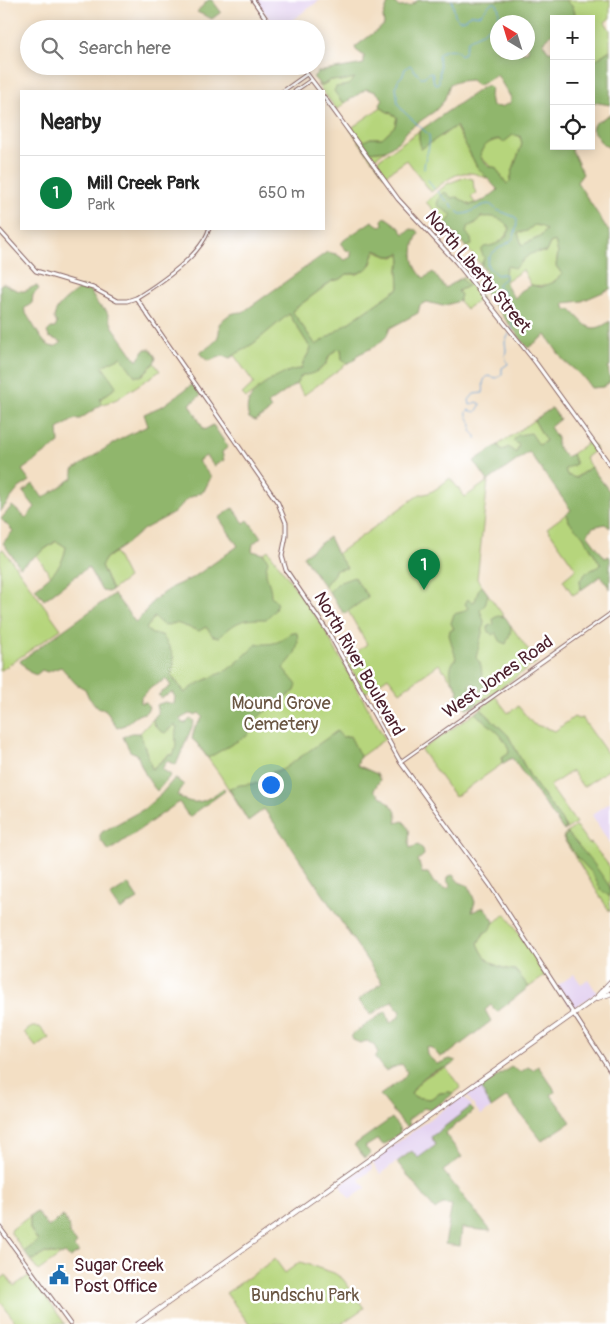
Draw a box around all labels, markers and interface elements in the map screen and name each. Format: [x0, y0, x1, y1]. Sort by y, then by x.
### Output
north arrow [490, 15, 535, 60]
map controls [550, 15, 595, 150]
button: + [550, 15, 595, 60]
search box [20, 20, 325, 75]
icon: search [38, 34, 66, 62]
text: Search here [78, 36, 171, 60]
button: − [550, 60, 595, 105]
button: locate [550, 105, 595, 150]
text: Nearby [40, 109, 101, 136]
text: Mill Creek Park [87, 171, 199, 195]
text: 1 [53, 183, 59, 203]
text: 650 m [258, 183, 305, 203]
text: Park [87, 195, 115, 215]
street label: North Liberty Street [420, 206, 536, 339]
pin: 1 [408, 549, 440, 590]
street label: North River Boulevard [308, 588, 410, 740]
street label: West Jones Road [438, 630, 558, 724]
park label: Mound Grove Cemetery [231, 692, 331, 736]
your location [258, 772, 284, 798]
place label: Sugar Creek Post Office [74, 1254, 164, 1298]
public building icon: Sugar Creek Post Office [48, 1264, 70, 1286]
park label: Bundschu Park [251, 1284, 360, 1307]

